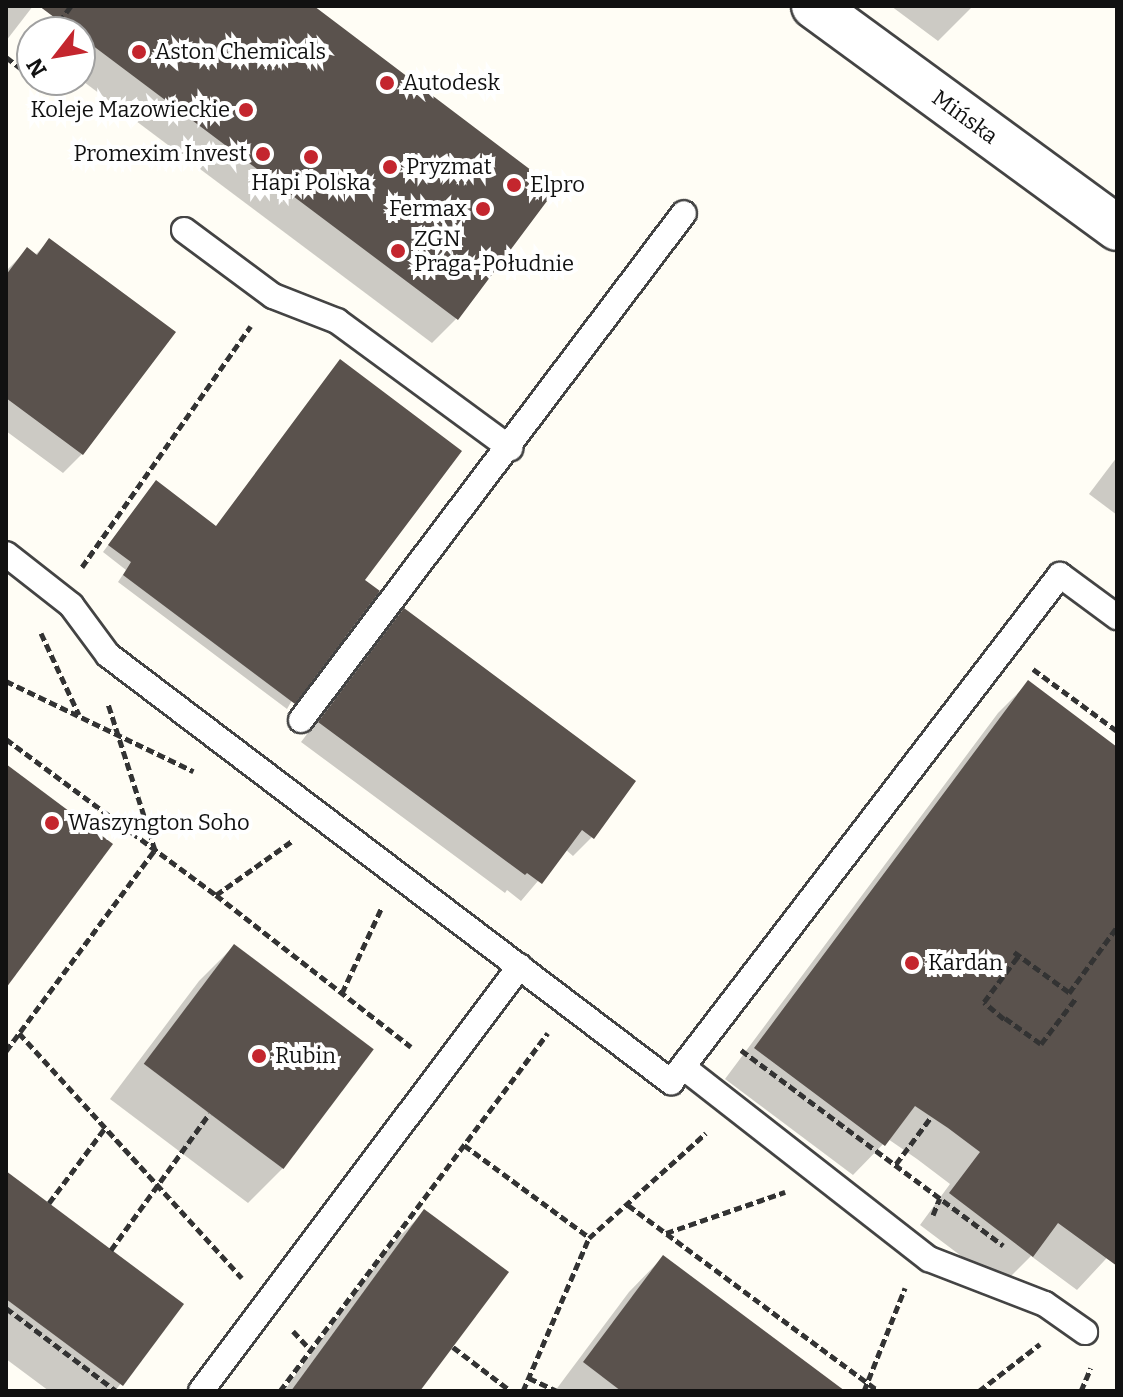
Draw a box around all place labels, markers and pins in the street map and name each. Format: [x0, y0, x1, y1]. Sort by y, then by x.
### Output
place label: Aston Chemicals [155, 39, 326, 65]
marker: Aston Chemicals [130, 43, 148, 61]
place label: Autodesk [403, 70, 500, 96]
marker: Autodesk [378, 74, 396, 92]
place label: Koleje Mazowieckie [31, 97, 230, 123]
marker: Koleje Mazowieckie [237, 101, 255, 119]
place label: Promexim Invest [73, 141, 247, 167]
marker: Promexim Invest [254, 145, 272, 163]
marker: Hapi Polska [302, 148, 320, 166]
place label: Pryzmat [406, 154, 492, 180]
marker: Pryzmat [381, 158, 399, 176]
place label: Hapi Polska [251, 170, 371, 196]
place label: Elpro [530, 172, 585, 198]
marker: Elpro [505, 176, 523, 194]
place label: Fermax [389, 196, 467, 222]
marker: Fermax [474, 200, 492, 218]
place label: ZGN Praga-Południe [414, 225, 574, 276]
marker: ZGN Praga-Południe [389, 242, 407, 260]
place label: Waszyngton Soho [68, 810, 250, 836]
marker: Waszyngton Soho [43, 814, 61, 832]
place label: Kardan [928, 950, 1003, 976]
marker: Kardan [903, 954, 921, 972]
place label: Rubin [275, 1043, 336, 1069]
marker: Rubin [250, 1047, 268, 1065]

